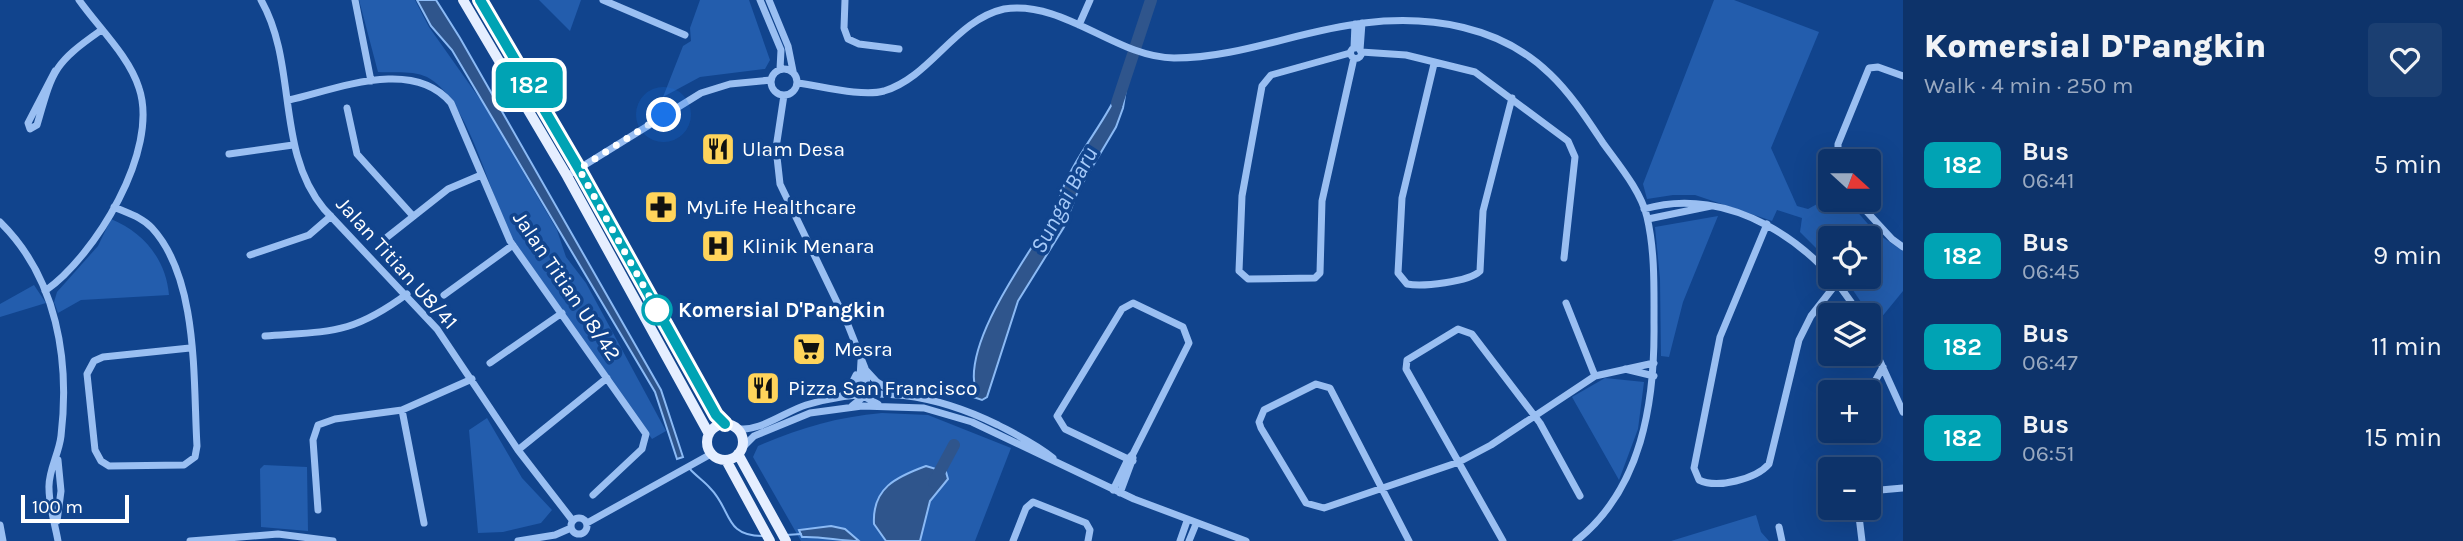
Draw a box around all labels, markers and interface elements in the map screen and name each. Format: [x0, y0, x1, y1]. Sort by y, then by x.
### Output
button: heart [2368, 23, 2442, 97]
text: Komersial D'Pangkin [1924, 27, 2266, 65]
line badge: 182 [489, 62, 569, 108]
text: 182 [510, 71, 548, 99]
text: Walk · 4 min · 250 m [1924, 72, 2133, 99]
your location [646, 97, 681, 132]
restaurant icon: Ulam Desa [699, 130, 737, 168]
text: Bus [2022, 136, 2069, 167]
place label: Ulam Desa [742, 137, 845, 161]
water label: Sungai Baru [1025, 142, 1103, 258]
north arrow [1818, 149, 1881, 212]
map controls [1818, 149, 1881, 520]
text: 5 min [2373, 149, 2442, 180]
text: 182 [1943, 151, 1982, 179]
text: 06:41 [2022, 167, 2075, 194]
pharmacy icon: MyLife Healthcare [642, 188, 680, 226]
street label: Jalan Titian U8/41 [331, 192, 463, 334]
place label: MyLife Healthcare [686, 195, 856, 219]
street label: Jalan Titian U8/42 [508, 207, 626, 365]
button: locate [1818, 226, 1881, 289]
hospital icon: Klinik Menara [699, 227, 737, 265]
text: Bus [2022, 227, 2069, 258]
place label: Klinik Menara [742, 234, 875, 258]
text: 9 min [2373, 240, 2442, 271]
text: 182 [1943, 242, 1982, 270]
text: 06:45 [2022, 258, 2080, 285]
marker: Komersial D'Pangkin [642, 295, 672, 325]
place label: Komersial D'Pangkin [678, 298, 885, 322]
button: layers [1818, 303, 1881, 366]
text: Bus [2022, 318, 2069, 349]
supermarket icon: Mesra [790, 330, 828, 368]
text: 11 min [2371, 331, 2442, 362]
text: 182 [1943, 333, 1982, 361]
place label: Mesra [834, 337, 893, 361]
text: 06:47 [2022, 349, 2078, 376]
restaurant icon: Pizza San Francisco [744, 369, 782, 407]
place label: Pizza San Francisco [788, 376, 978, 400]
button: + [1818, 380, 1881, 443]
text: Bus [2022, 409, 2069, 440]
text: 15 min [2365, 422, 2442, 453]
text: 182 [1943, 424, 1982, 452]
text: 06:51 [2022, 440, 2075, 467]
button: − [1818, 457, 1881, 520]
scale bar [21, 492, 130, 524]
text: 100 m [32, 496, 83, 518]

